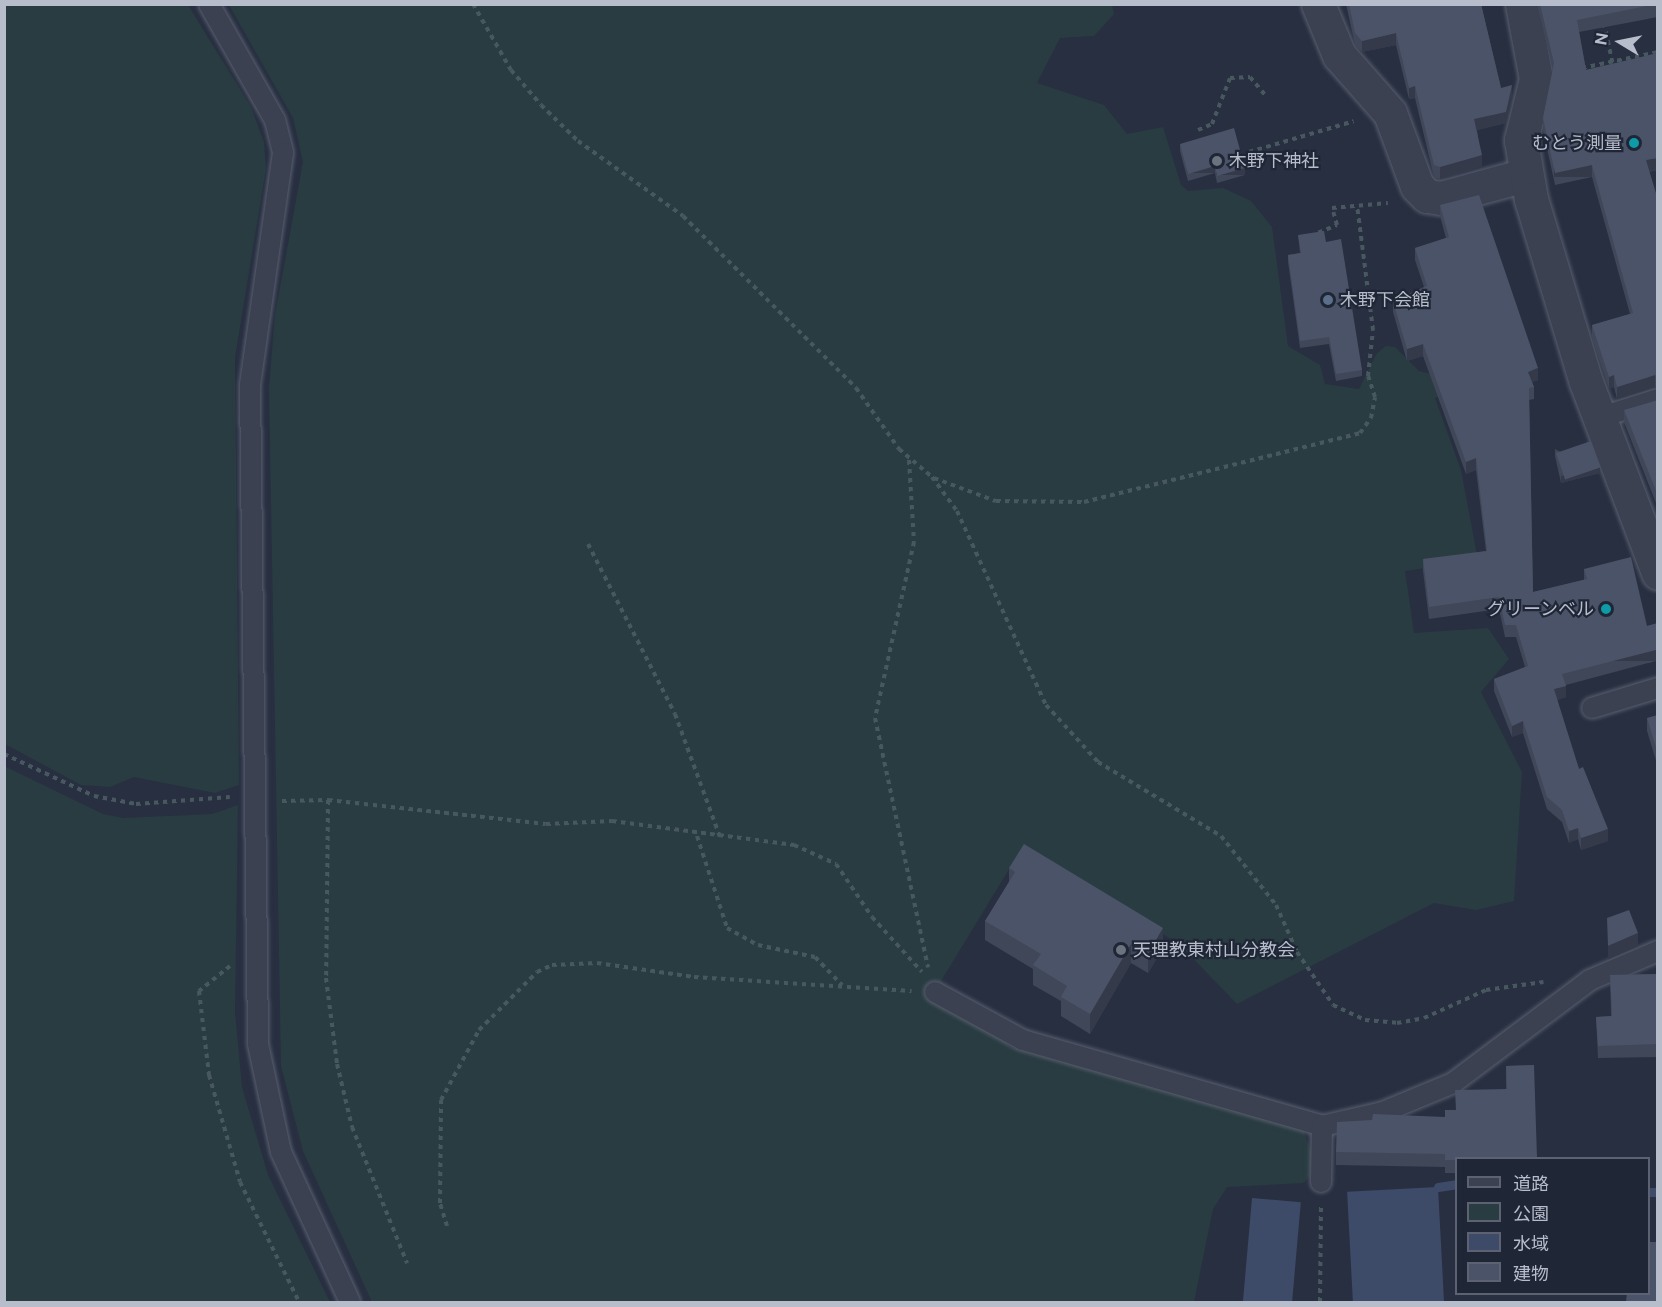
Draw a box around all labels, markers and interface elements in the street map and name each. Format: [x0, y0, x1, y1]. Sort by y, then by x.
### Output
north arrow [1590, 12, 1650, 72]
text: N [1591, 31, 1612, 47]
place label: むとう測量 [1532, 132, 1622, 154]
marker: むとう測量 [1627, 136, 1641, 150]
place label: 木野下神社 [1229, 150, 1319, 172]
marker: 木野下神社 [1210, 154, 1224, 168]
place label: 木野下会館 [1340, 289, 1430, 311]
marker: 木野下会館 [1321, 293, 1335, 307]
place label: グリーンベル [1486, 598, 1594, 620]
marker: グリーンベル [1599, 602, 1613, 616]
place label: 天理教東村山分教会 [1133, 939, 1295, 961]
marker: 天理教東村山分教会 [1114, 943, 1128, 957]
legend [1455, 1157, 1650, 1295]
text: 道路 [1513, 1173, 1549, 1194]
text: 公園 [1513, 1203, 1549, 1224]
text: 水域 [1513, 1233, 1549, 1254]
text: 建物 [1513, 1263, 1549, 1284]

